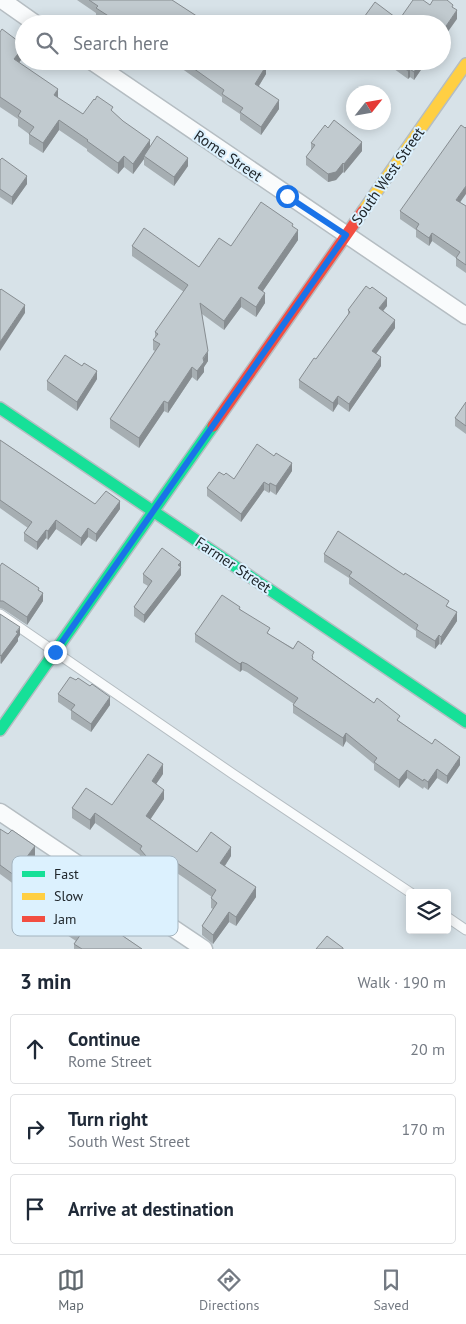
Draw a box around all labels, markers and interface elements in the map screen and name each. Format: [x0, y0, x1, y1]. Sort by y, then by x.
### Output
search box [15, 15, 451, 70]
icon: search [33, 29, 61, 57]
text: Search here [73, 31, 169, 55]
north arrow [346, 85, 391, 130]
street label: South West Street [347, 123, 428, 228]
street label: Rome Street [190, 126, 266, 185]
route start [276, 185, 299, 208]
street label: Farmer Street [192, 532, 275, 597]
route end [44, 641, 67, 664]
legend [12, 856, 178, 936]
text: Fast [54, 865, 79, 883]
text: Slow [54, 887, 84, 905]
map controls [406, 889, 451, 934]
button: layers [406, 889, 451, 934]
text: Jam [53, 910, 76, 928]
text: 3 min [20, 968, 71, 995]
text: Walk · 190 m [357, 972, 446, 992]
text: Continue [68, 1027, 140, 1051]
icon: ahead [21, 1035, 49, 1063]
text: 20 m [410, 1039, 445, 1059]
text: Rome Street [68, 1051, 152, 1071]
text: Turn right [68, 1107, 148, 1131]
icon: right [21, 1115, 49, 1143]
text: 170 m [402, 1119, 445, 1139]
text: South West Street [68, 1131, 190, 1151]
icon: arrive [21, 1195, 49, 1223]
text: Arrive at destination [68, 1197, 234, 1221]
tab: Map [57, 1266, 85, 1314]
tab: Directions [199, 1266, 259, 1314]
tab: Saved [373, 1266, 409, 1314]

